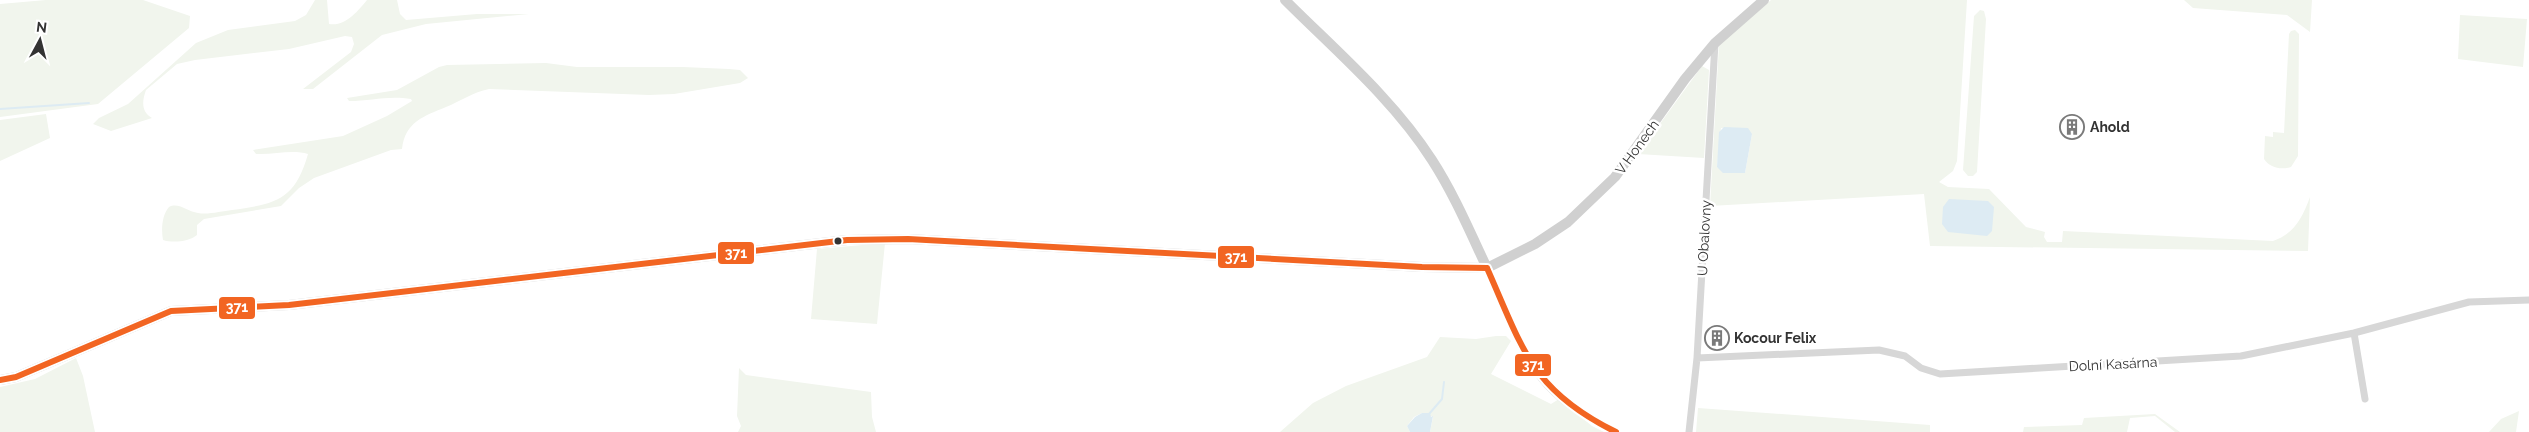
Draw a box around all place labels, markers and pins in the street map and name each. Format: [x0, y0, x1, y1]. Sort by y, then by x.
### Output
building icon: Ahold [2059, 114, 2085, 140]
place label: Ahold [2090, 119, 2130, 135]
unlabelled marker [833, 236, 843, 246]
building icon: Kocour Felix [1704, 325, 1730, 351]
place label: Kocour Felix [1734, 330, 1817, 346]

